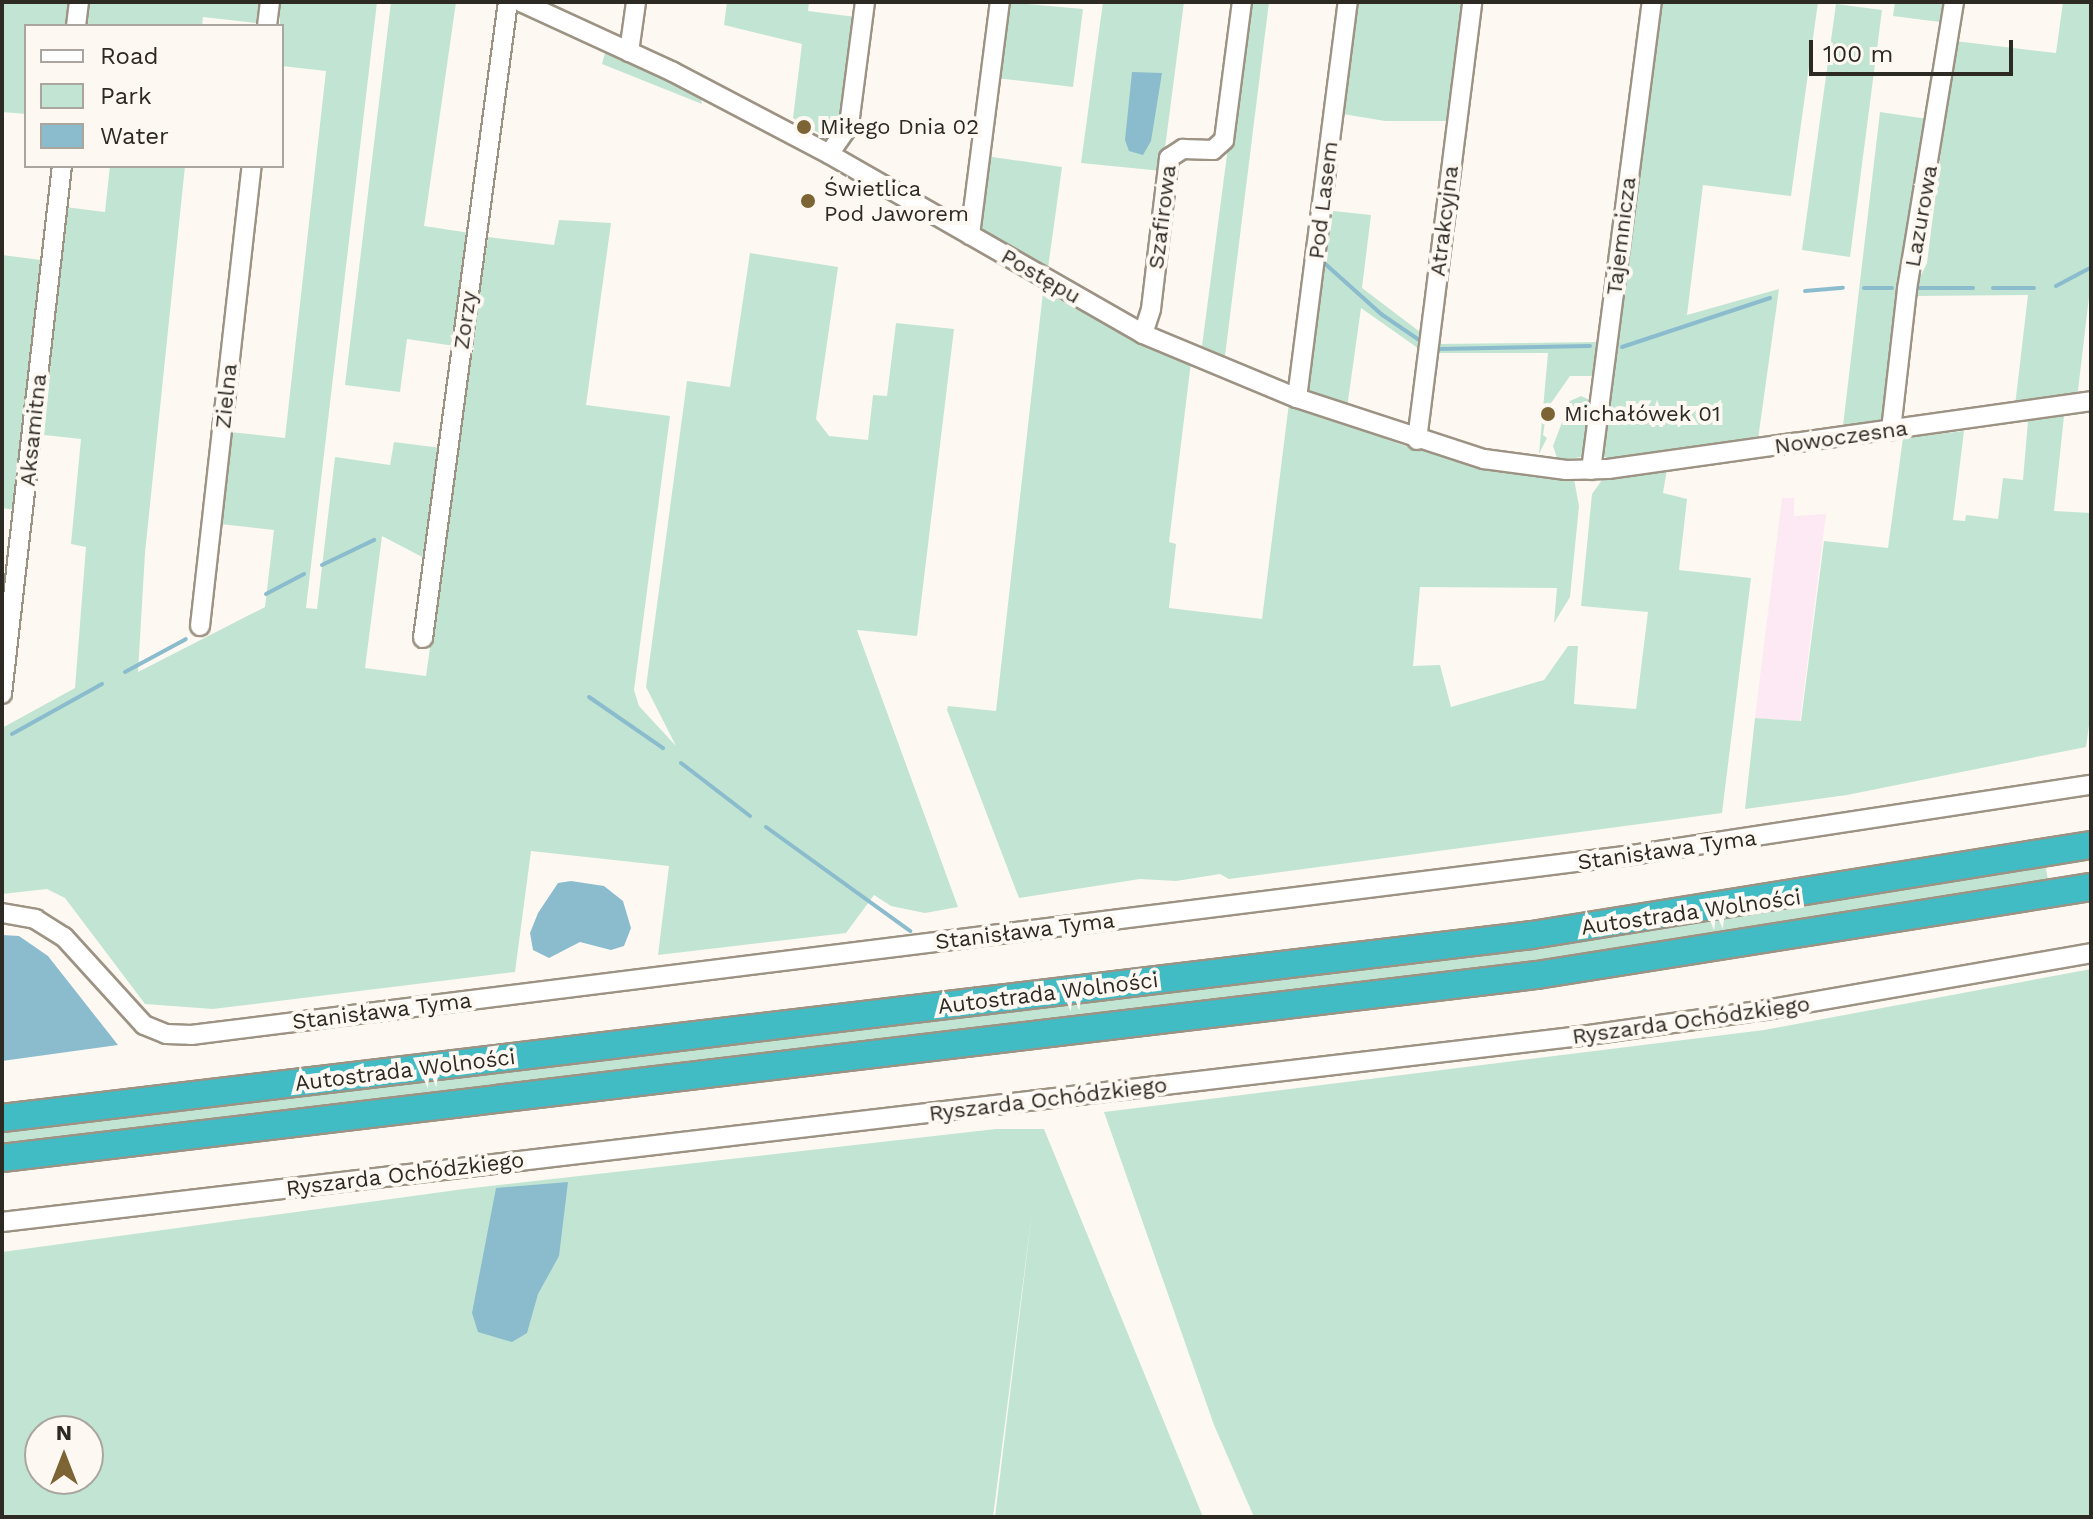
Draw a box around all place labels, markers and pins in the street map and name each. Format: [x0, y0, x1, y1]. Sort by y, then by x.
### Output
place label: Miłego Dnia 02 [820, 114, 980, 140]
marker: Miłego Dnia 02 [795, 118, 813, 136]
place label: Świetlica Pod Jaworem [824, 175, 970, 226]
marker: Świetlica Pod Jaworem [799, 192, 817, 210]
place label: Michałówek 01 [1564, 401, 1721, 427]
marker: Michałówek 01 [1539, 405, 1557, 423]

